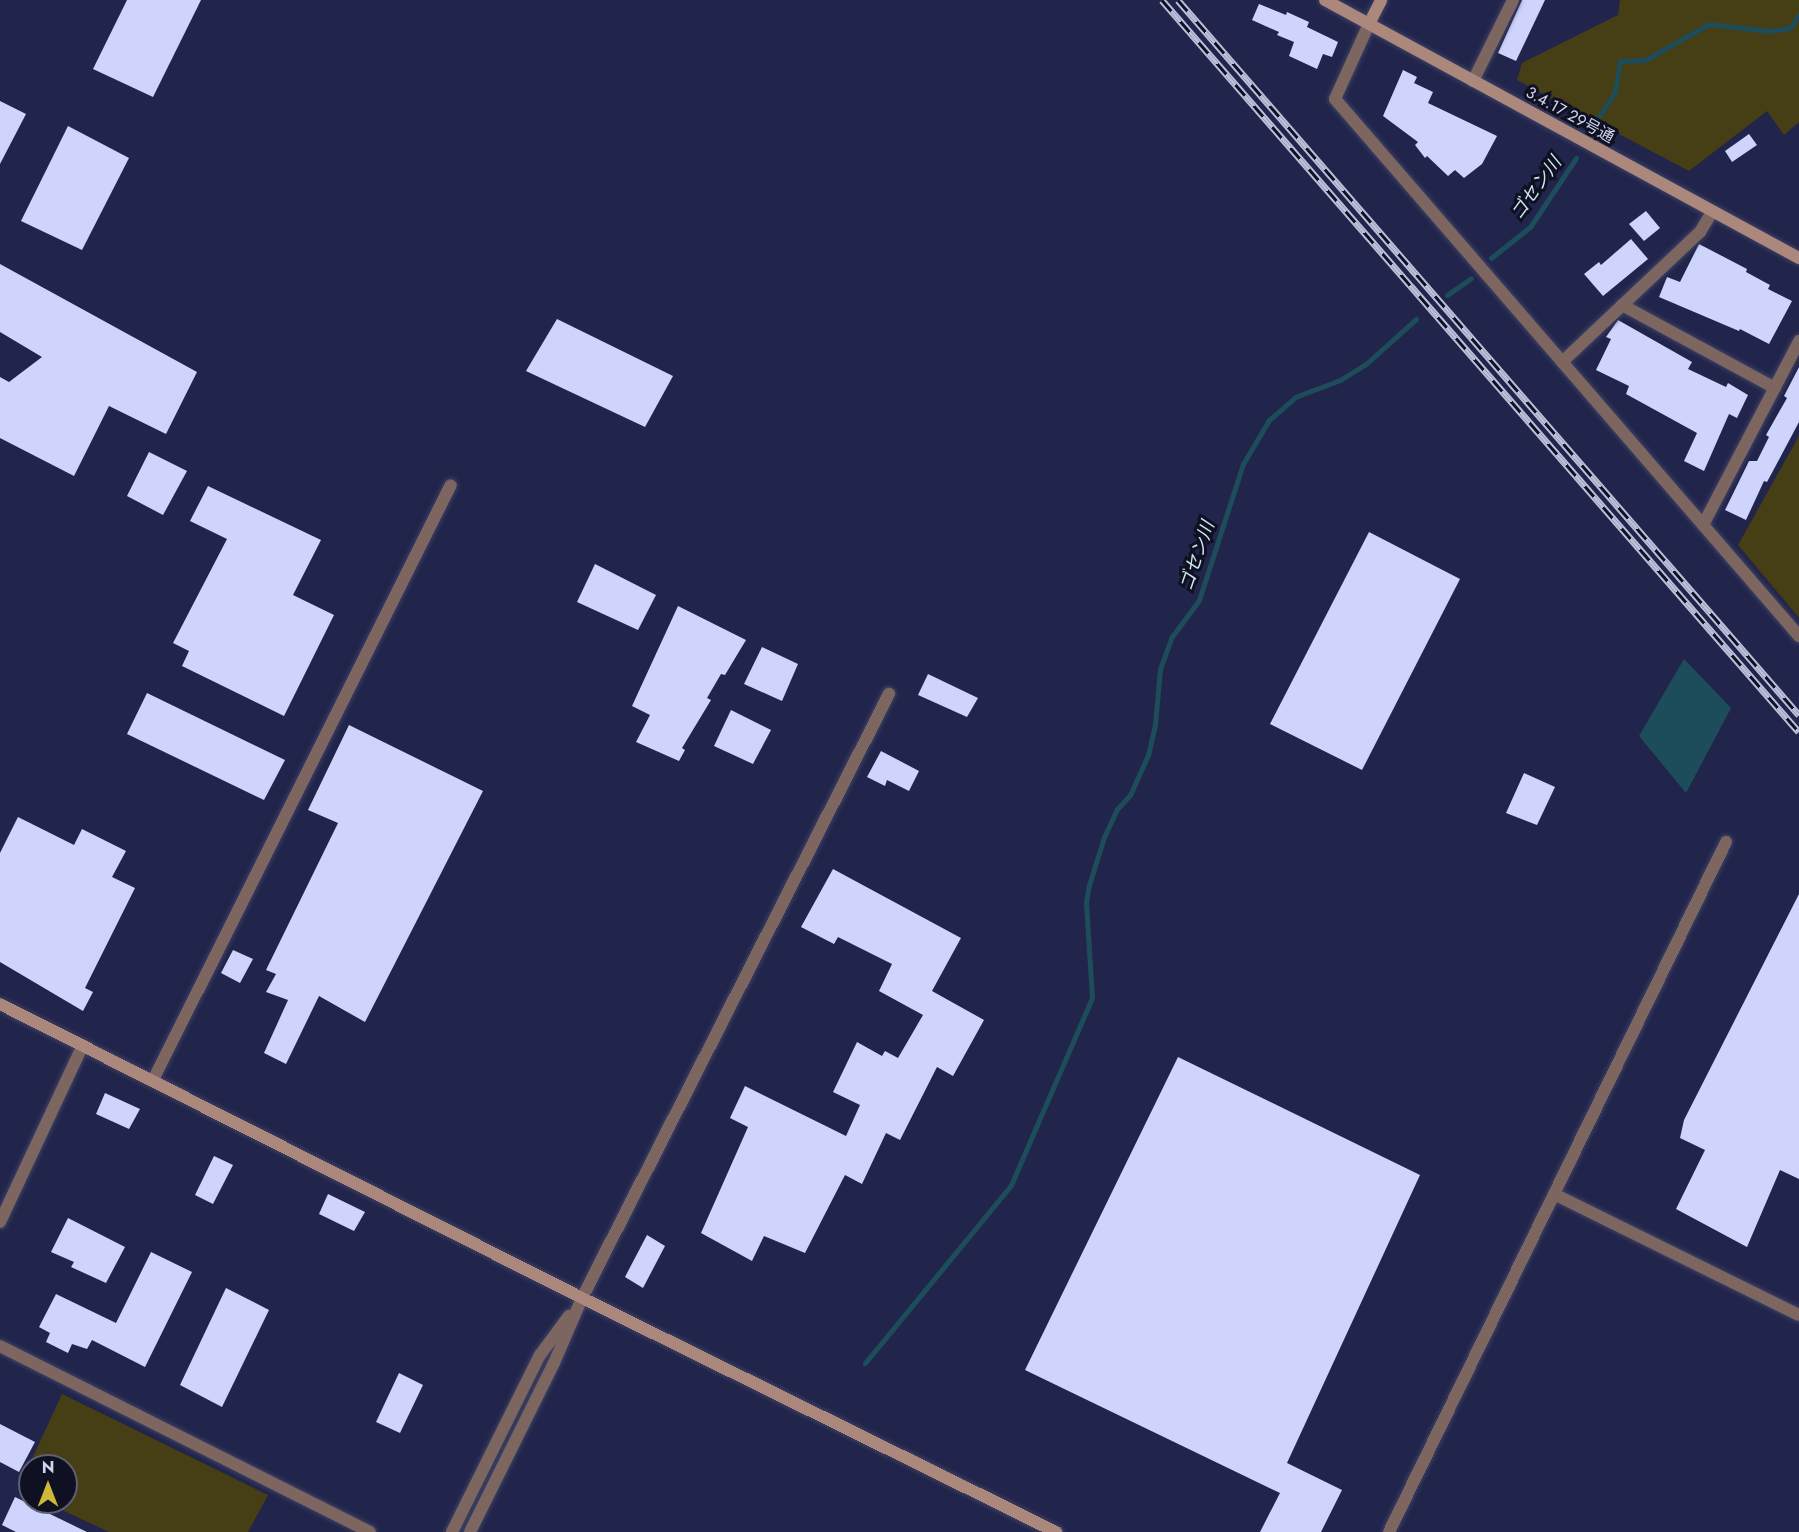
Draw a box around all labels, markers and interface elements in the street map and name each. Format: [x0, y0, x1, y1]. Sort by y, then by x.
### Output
street label: 3.4.17 29号通 [1522, 83, 1618, 147]
water label: ゴセン川 [1506, 153, 1566, 223]
water label: ゴセン川 [1175, 518, 1219, 594]
north arrow [18, 1454, 78, 1514]
text: N [42, 1456, 54, 1479]

